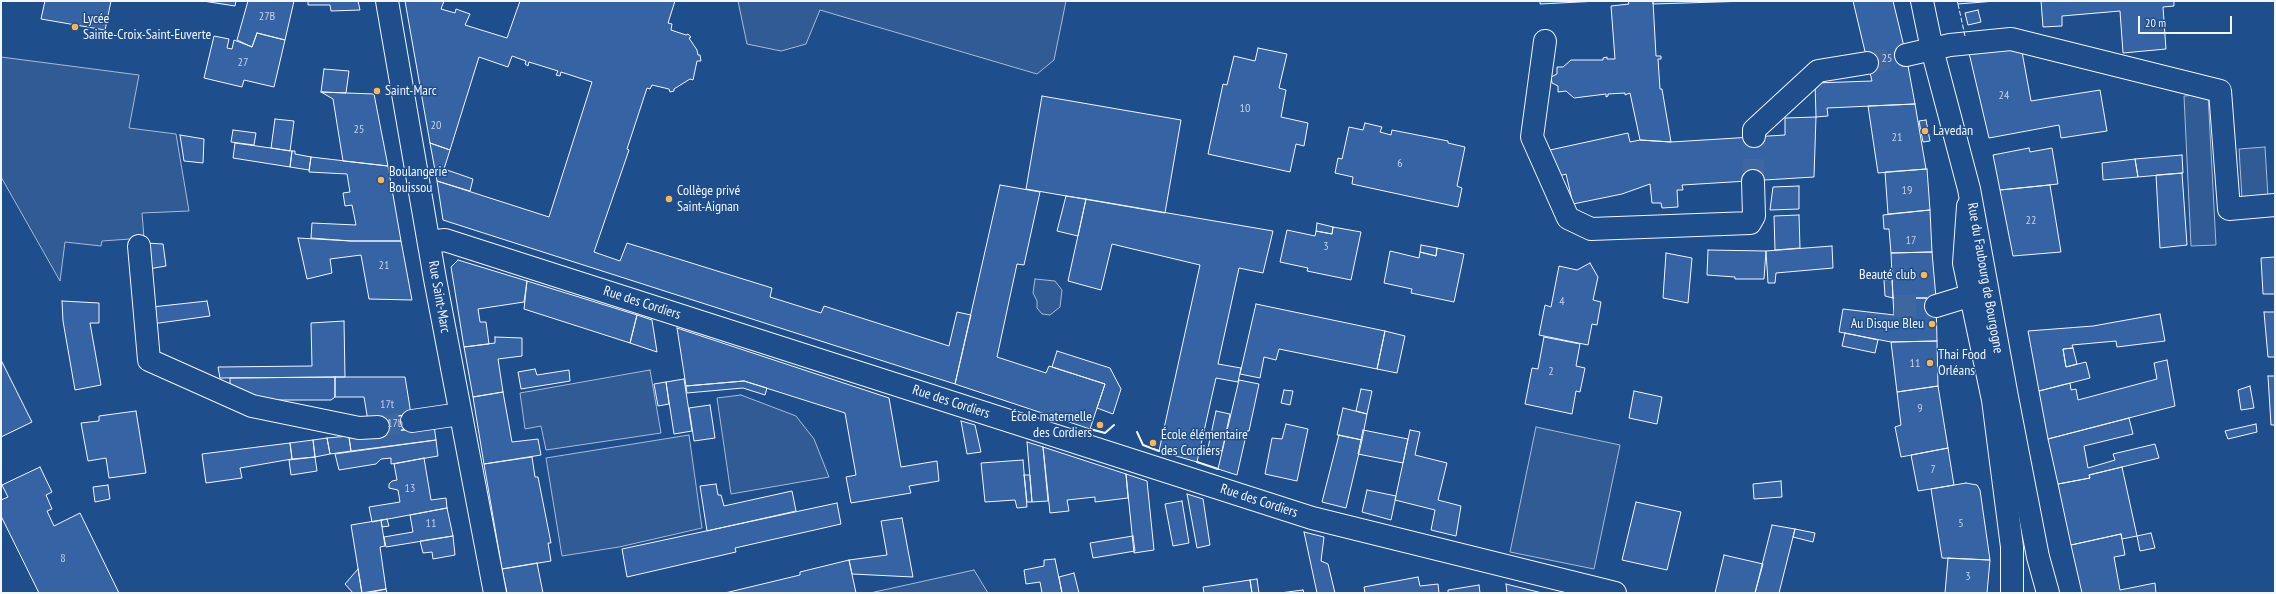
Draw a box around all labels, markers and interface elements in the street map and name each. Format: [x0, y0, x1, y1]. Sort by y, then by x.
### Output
scale bar [2140, 8, 2234, 34]
house number: 27B [259, 10, 275, 24]
place label: Lycée Sainte-Croix-Saint-Euverte [83, 11, 211, 44]
text: 20 m [2145, 15, 2166, 30]
marker: Lycée Sainte-Croix-Saint-Euverte [70, 22, 80, 32]
house number: 25 [1882, 52, 1892, 66]
house number: 27 [238, 56, 248, 70]
place label: Saint-Marc [385, 83, 437, 99]
marker: Saint-Marc [372, 86, 382, 96]
house number: 24 [1999, 89, 2009, 103]
house number: 10 [1240, 102, 1250, 116]
house number: 20 [431, 119, 441, 133]
house number: 25 [354, 123, 364, 137]
place label: Lavedan [1933, 123, 1973, 139]
marker: Lavedan [1920, 126, 1930, 136]
house number: 21 [1892, 131, 1902, 145]
house number: 6 [1397, 157, 1403, 171]
place label: Boulangerie Bouissou [389, 164, 447, 196]
marker: Boulangerie Bouissou [376, 175, 386, 185]
place label: Collège privé Saint-Aignan [677, 183, 740, 216]
house number: 19 [1902, 184, 1912, 198]
marker: Collège privé Saint-Aignan [664, 194, 674, 204]
street label: Rue du Faubourg de Bourgogne [1963, 201, 2007, 355]
house number: 22 [2026, 214, 2036, 228]
house number: 17 [1906, 234, 1916, 248]
house number: 3 [1323, 240, 1329, 254]
house number: 21 [379, 259, 389, 273]
street label: Rue Saint-Marc [424, 259, 454, 335]
place label: Beauté club [1859, 267, 1916, 283]
marker: Beauté club [1919, 270, 1929, 280]
street label: Rue des Cordiers [601, 283, 683, 323]
house number: 4 [1559, 295, 1565, 309]
place label: Au Disque Bleu [1851, 316, 1924, 332]
marker: Au Disque Bleu [1927, 319, 1937, 329]
place label: Thai Food Orléans [1938, 347, 1986, 380]
house number: 11 [1910, 357, 1920, 371]
marker: Thai Food Orléans [1925, 358, 1935, 368]
house number: 2 [1548, 365, 1554, 379]
street label: Rue des Cordiers [910, 382, 992, 422]
house number: 17t [380, 398, 394, 412]
house number: 9 [1917, 402, 1923, 416]
place label: École maternelle des Cordiers [1011, 409, 1092, 442]
house number: 17b [387, 417, 403, 431]
marker: École maternelle des Cordiers [1095, 420, 1105, 430]
place label: École élémentaire des Cordiers [1161, 427, 1248, 460]
marker: École élémentaire des Cordiers [1148, 438, 1158, 448]
house number: 7 [1930, 463, 1936, 477]
street label: Rue des Cordiers [1218, 481, 1300, 521]
house number: 13 [405, 482, 415, 496]
house number: 11 [426, 517, 436, 531]
house number: 5 [1958, 517, 1964, 531]
house number: 8 [60, 552, 66, 566]
house number: 3 [1965, 570, 1971, 584]

